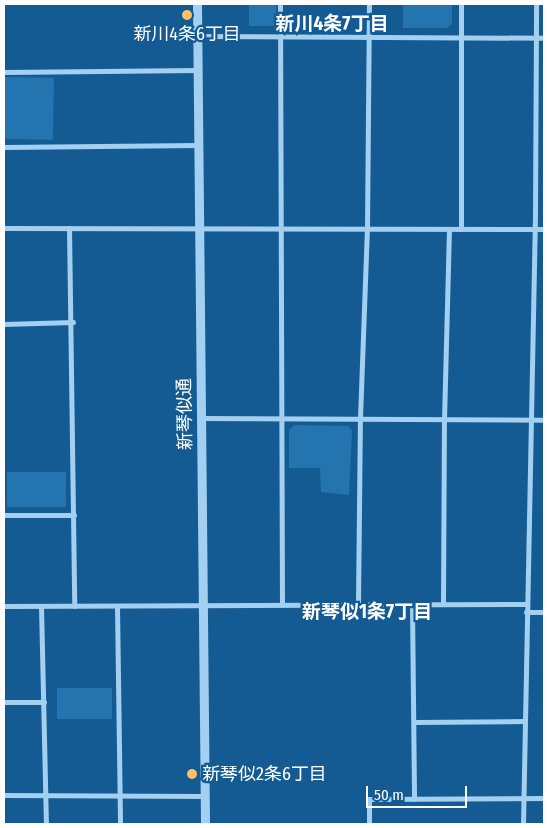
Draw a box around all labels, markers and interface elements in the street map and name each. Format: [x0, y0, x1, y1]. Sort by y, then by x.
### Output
marker: 新川4条6丁目 [181, 9, 193, 21]
district label: 新川4条7丁目 [276, 13, 388, 35]
place label: 新川4条6丁目 [133, 23, 241, 45]
street label: 新琴似通 [174, 378, 196, 450]
district label: 新琴似1条7丁目 [302, 601, 432, 623]
place label: 新琴似2条6丁目 [202, 763, 327, 785]
marker: 新琴似2条6丁目 [186, 768, 198, 780]
scale bar [368, 776, 469, 808]
text: 50 m [374, 786, 404, 804]

